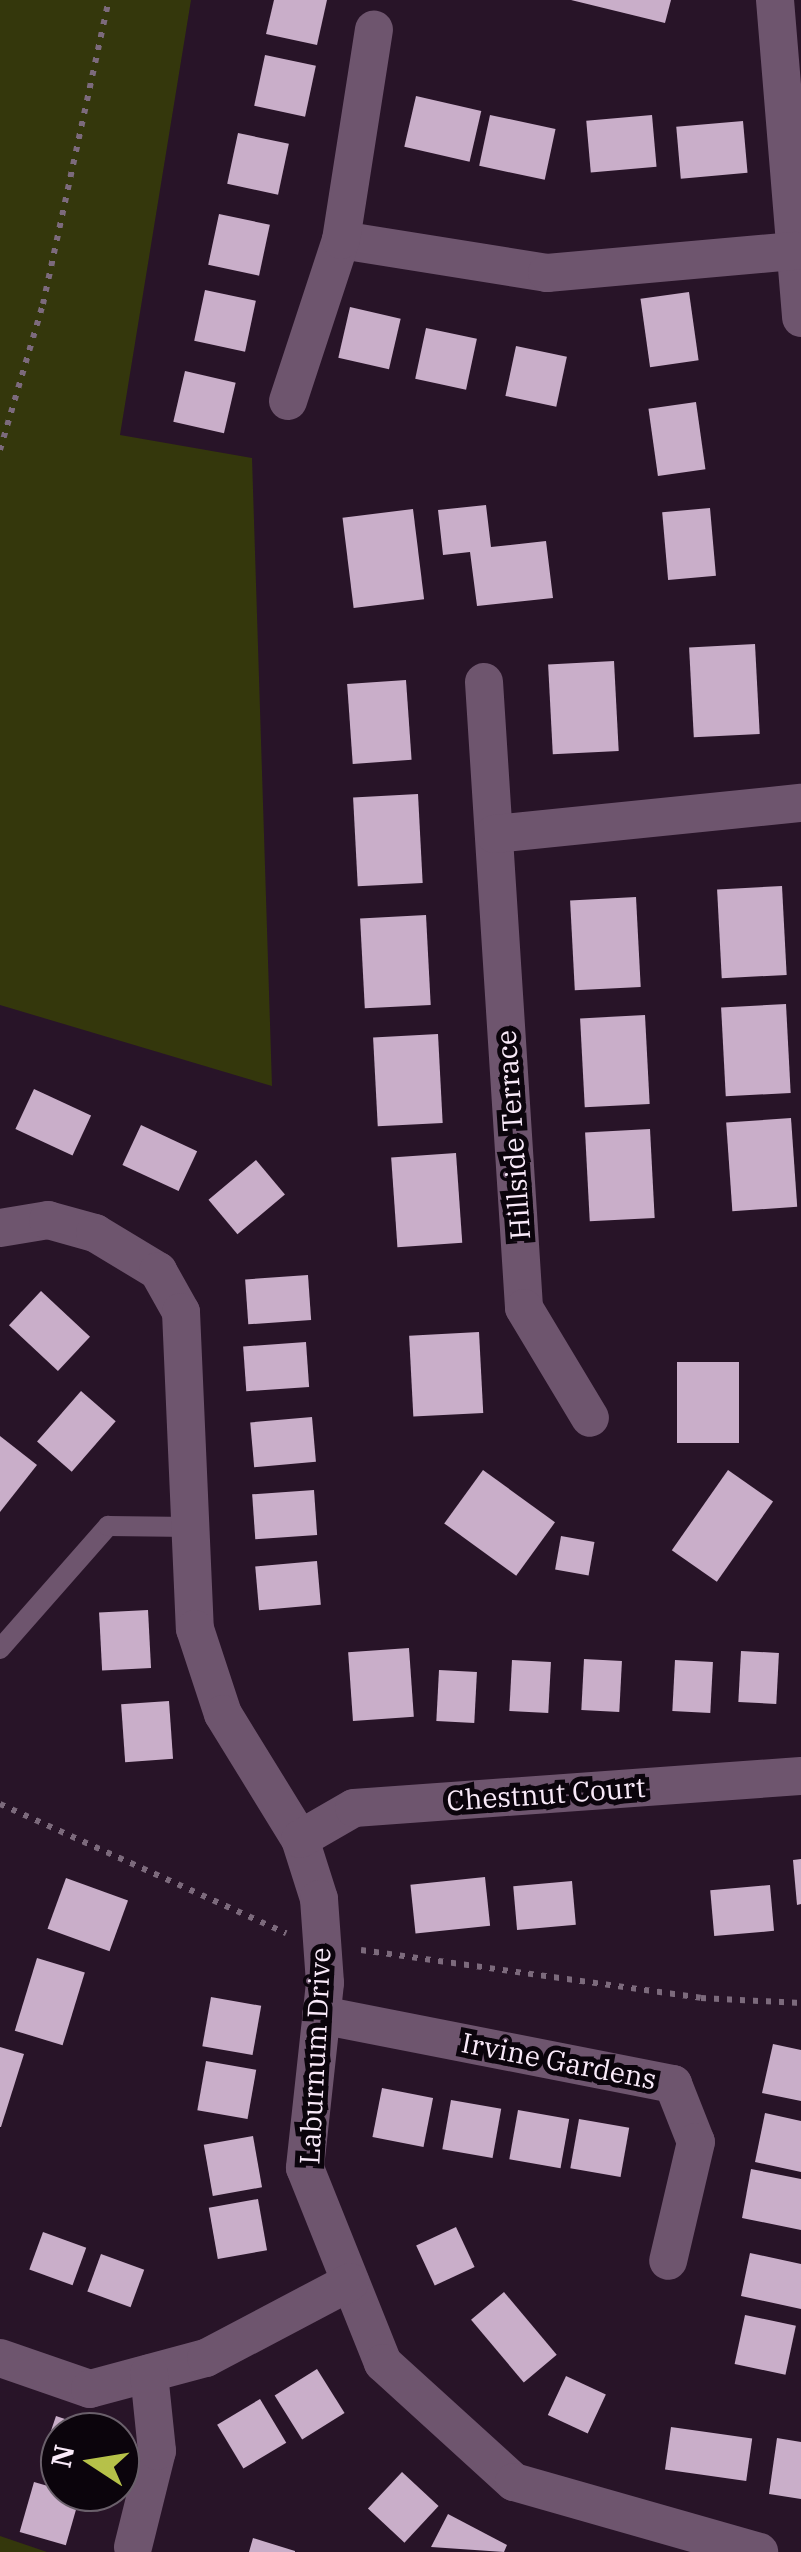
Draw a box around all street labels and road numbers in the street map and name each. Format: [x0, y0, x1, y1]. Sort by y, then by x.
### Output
street label: Hillside Terrace [489, 1029, 537, 1241]
street label: Chestnut Court [445, 1770, 647, 1818]
street label: Laburnum Drive [293, 1947, 337, 2165]
street label: Irvine Gardens [459, 2026, 659, 2096]

